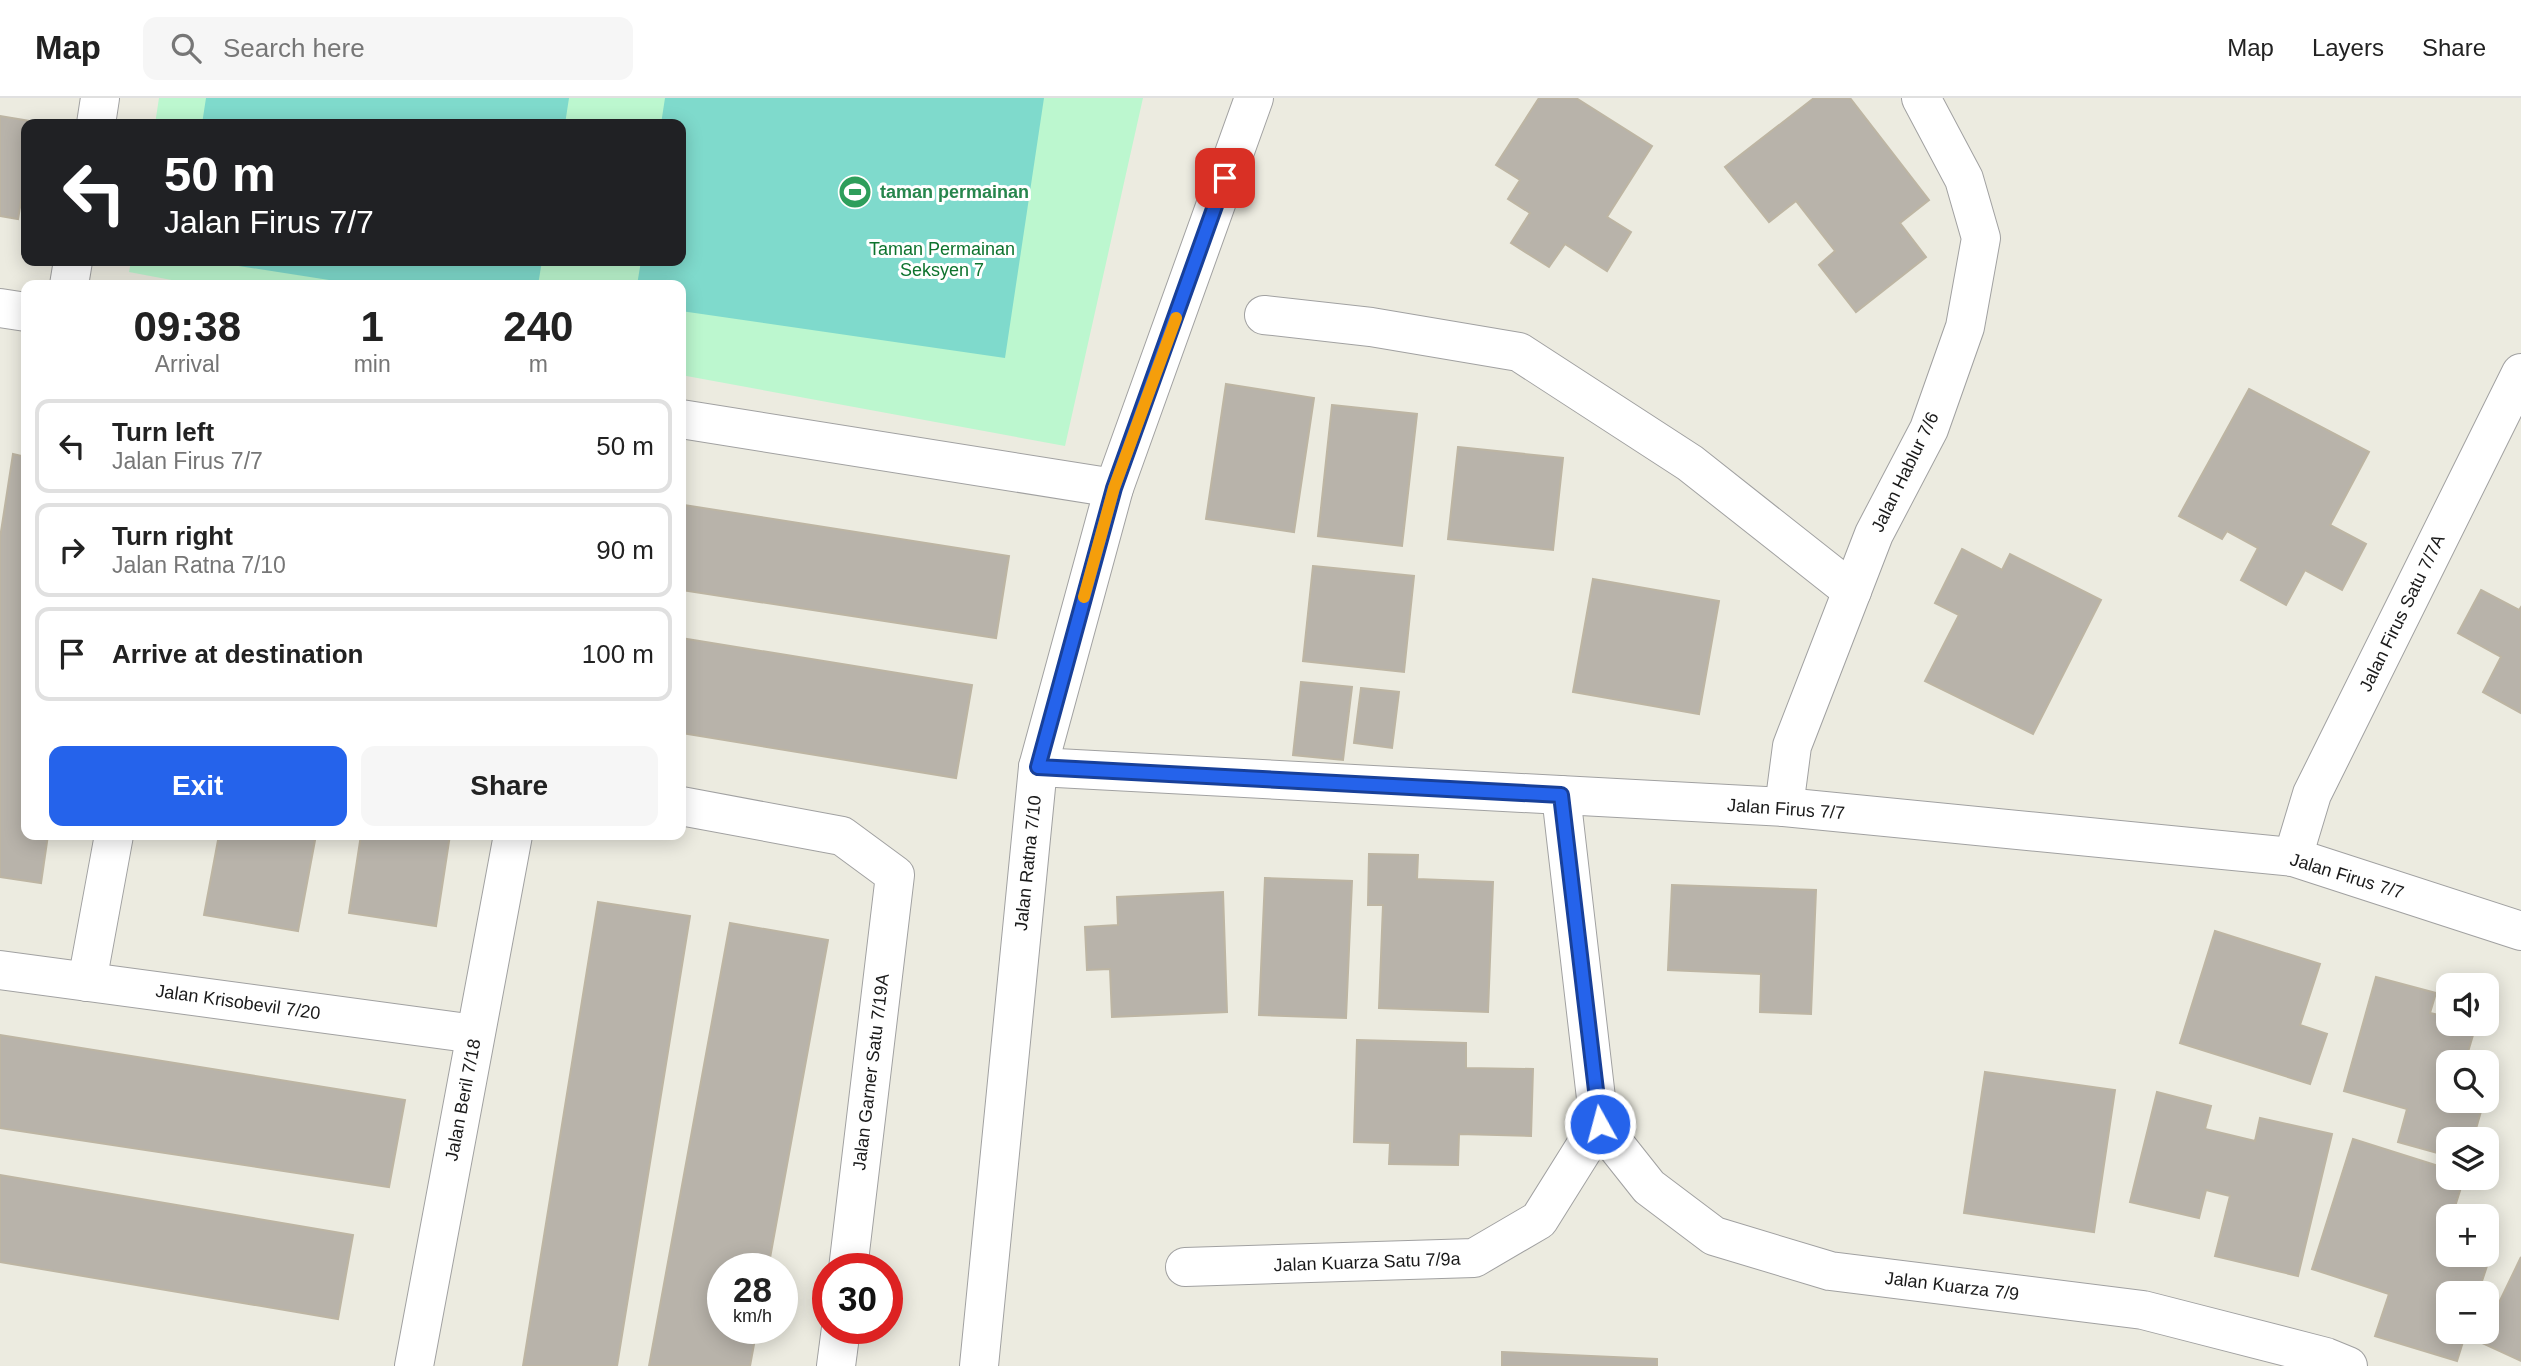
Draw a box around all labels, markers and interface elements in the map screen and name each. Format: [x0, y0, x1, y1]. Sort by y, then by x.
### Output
search box [143, 17, 633, 80]
text: Map [35, 29, 101, 66]
icon: search [167, 29, 205, 67]
text: Search here [223, 33, 365, 63]
text: Map [2227, 34, 2274, 61]
text: Layers [2312, 34, 2384, 61]
text: Share [2422, 34, 2486, 61]
icon: left [49, 147, 140, 238]
text: 50 m [164, 147, 276, 201]
pin [1195, 148, 1255, 208]
icon: arrive [1206, 159, 1244, 197]
sports icon: taman permainan [836, 173, 874, 211]
place label: taman permainan [880, 182, 1029, 202]
text: Jalan Firus 7/7 [164, 204, 374, 240]
park label: Taman Permainan Seksyen 7 [869, 239, 1015, 280]
text: 09:38 [134, 303, 241, 350]
text: 1 [360, 303, 384, 350]
text: 240 [503, 303, 573, 350]
text: Arrival [155, 351, 220, 377]
text: min [354, 351, 391, 377]
text: m [529, 351, 548, 377]
street label: Jalan Hablur 7/6 [1867, 409, 1943, 535]
text: Turn left [112, 417, 214, 447]
icon: left [53, 427, 91, 465]
text: 50 m [596, 431, 654, 461]
text: Jalan Firus 7/7 [112, 448, 263, 474]
text: Turn right [112, 521, 233, 551]
icon: right [53, 531, 91, 569]
street label: Jalan Firus Satu 7/7A [2355, 531, 2449, 695]
text: 90 m [596, 535, 654, 565]
text: Jalan Ratna 7/10 [112, 552, 286, 578]
icon: arrive [53, 635, 91, 673]
text: Arrive at destination [112, 639, 363, 669]
text: 100 m [582, 639, 654, 669]
button: Exit [49, 746, 347, 826]
button: Share [361, 746, 658, 826]
street label: Jalan Ratna 7/10 [1011, 794, 1045, 932]
street label: Jalan Firus 7/7 [1726, 795, 1846, 823]
street label: Jalan Firus 7/7 [2288, 849, 2406, 903]
street label: Jalan Garner Satu 7/19A [849, 972, 893, 1172]
map controls [2436, 973, 2499, 1344]
button: sound [2436, 973, 2499, 1036]
street label: Jalan Krisobevil 7/20 [154, 981, 322, 1023]
street label: Jalan Beril 7/18 [441, 1037, 485, 1163]
button: search [2436, 1050, 2499, 1113]
position arrow [1563, 1087, 1637, 1161]
button: layers [2436, 1127, 2499, 1190]
button: + [2436, 1204, 2499, 1267]
street label: Jalan Kuarza Satu 7/9a [1273, 1249, 1462, 1275]
speed limit sign: 30 [812, 1253, 903, 1344]
street label: Jalan Kuarza 7/9 [1884, 1268, 2020, 1304]
text: 28 [733, 1270, 772, 1309]
button: − [2436, 1281, 2499, 1344]
text: km/h [733, 1306, 772, 1326]

